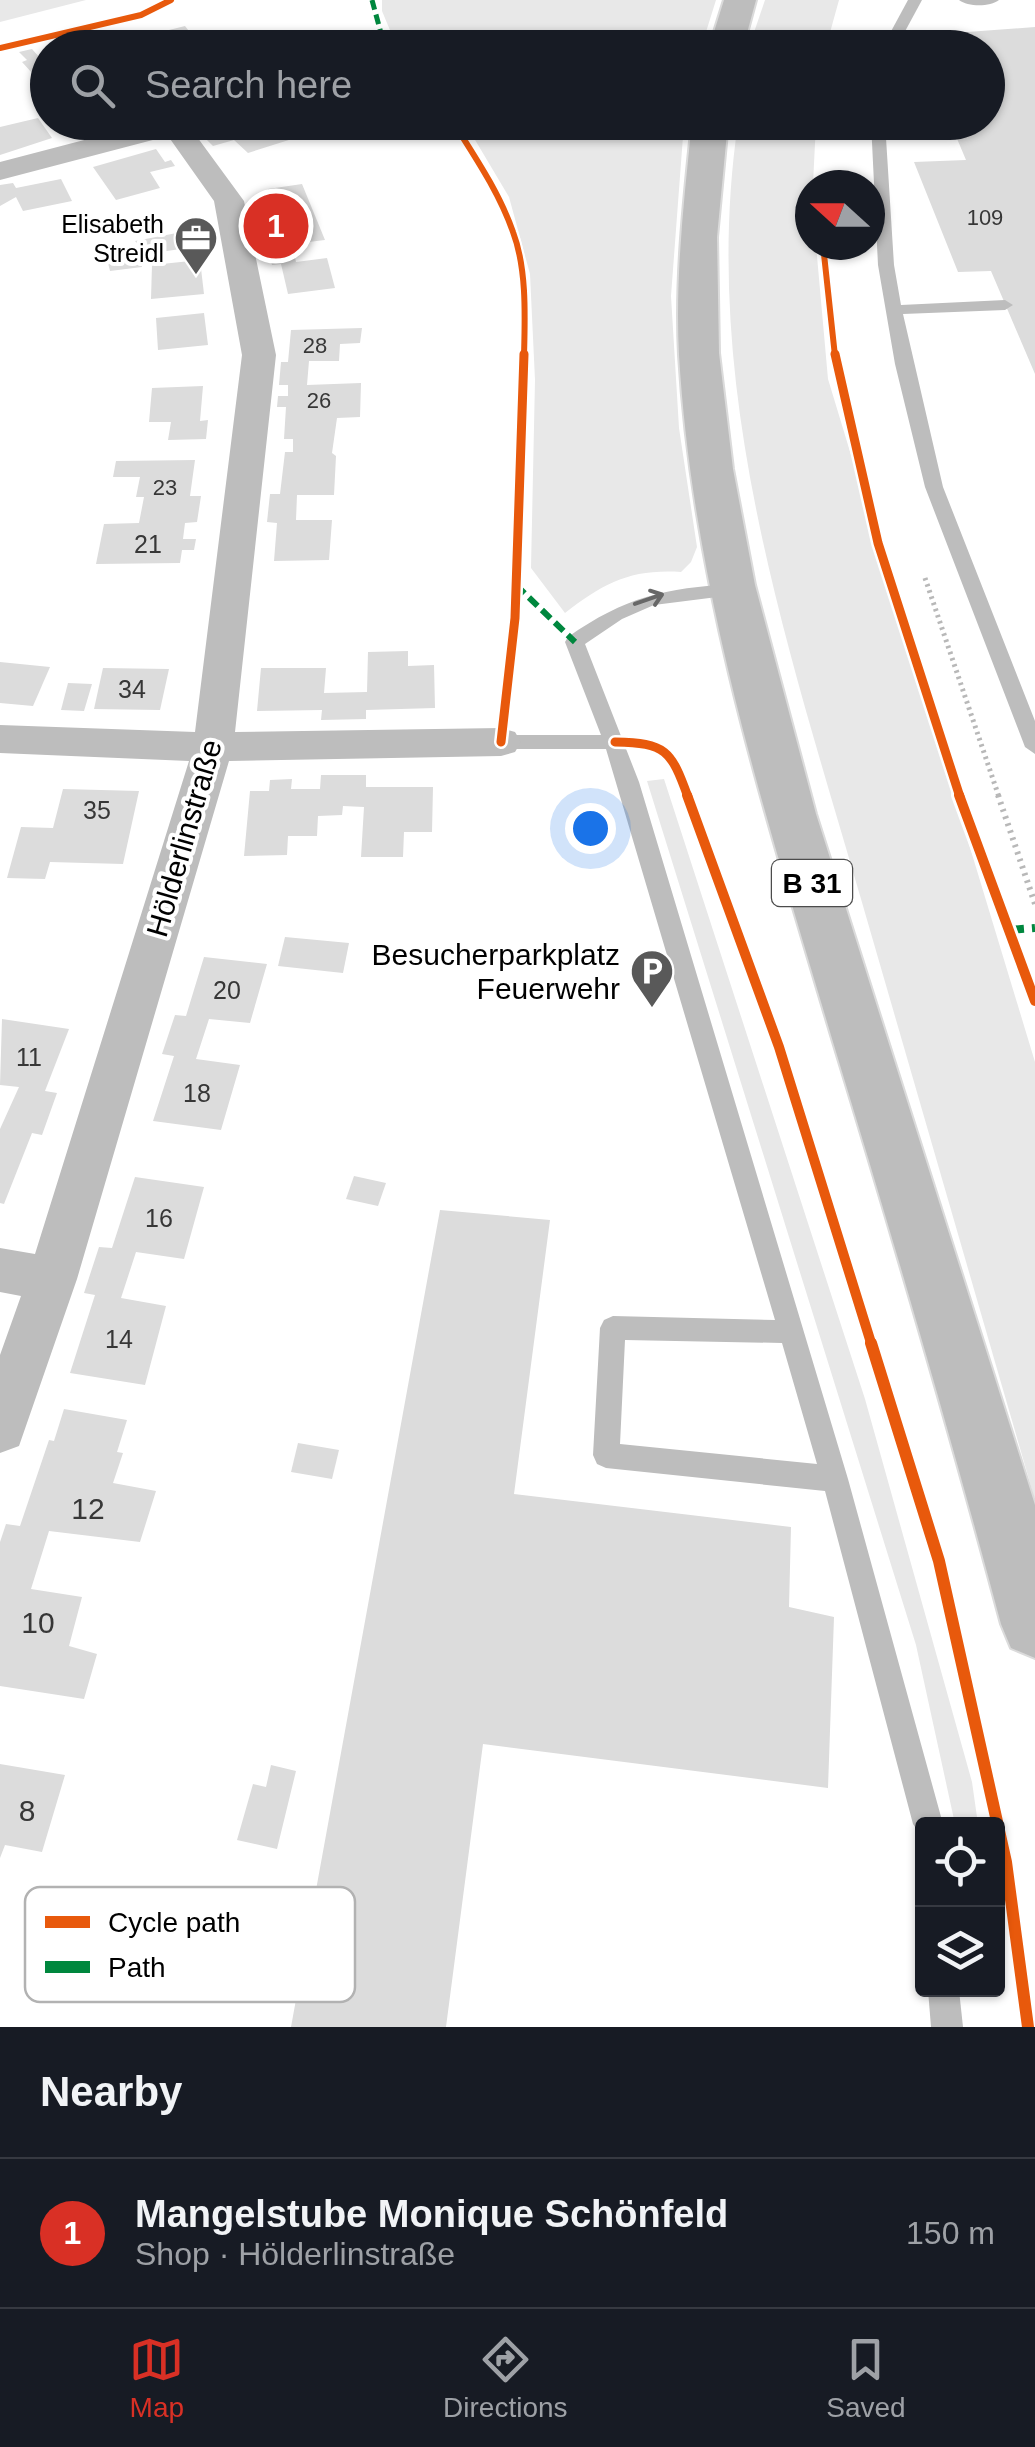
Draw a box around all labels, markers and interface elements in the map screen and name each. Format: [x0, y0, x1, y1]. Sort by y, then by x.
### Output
search box [30, 30, 1005, 140]
icon: search [65, 58, 120, 113]
text: Search here [145, 64, 352, 106]
north arrow [795, 170, 885, 260]
pin: 1 [244, 188, 308, 264]
house number: 109 [967, 205, 1003, 230]
place label: Elisabeth Streidl [61, 210, 164, 267]
office icon: Elisabeth Streidl [173, 215, 219, 276]
house number: 28 [303, 333, 327, 358]
house number: 26 [307, 388, 331, 413]
house number: 23 [153, 475, 177, 500]
house number: 21 [134, 530, 162, 558]
one-way arrow [633, 589, 665, 607]
house number: 34 [118, 675, 146, 703]
street label: Hölderlinstraße [140, 736, 228, 940]
house number: 35 [83, 796, 111, 824]
your location [565, 803, 616, 854]
road number: B 31 [772, 860, 852, 906]
place label: Besucherparkplatz Feuerwehr [372, 938, 620, 1005]
parking icon: Besucherparkplatz Feuerwehr [629, 948, 675, 1009]
house number: 20 [213, 976, 241, 1004]
house number: 11 [16, 1043, 42, 1071]
house number: 18 [183, 1079, 211, 1107]
house number: 16 [145, 1204, 173, 1232]
house number: 14 [105, 1325, 133, 1353]
house number: 12 [71, 1492, 105, 1525]
house number: 10 [21, 1606, 55, 1639]
house number: 8 [19, 1794, 35, 1827]
map controls [915, 1817, 1005, 1997]
button: locate [915, 1817, 1005, 1907]
legend [25, 1887, 355, 2002]
text: Cycle path [108, 1907, 240, 1938]
button: layers [915, 1907, 1005, 1997]
text: Path [108, 1952, 166, 1983]
text: Nearby [40, 2068, 182, 2115]
text: Mangelstube Monique Schönfeld [135, 2193, 728, 2235]
text: 1 [64, 2215, 81, 2251]
text: 150 m [906, 2215, 995, 2251]
text: Shop · Hölderlinstraße [135, 2236, 455, 2272]
tab: Map [129, 2332, 184, 2424]
tab: Directions [443, 2332, 568, 2424]
tab: Saved [826, 2332, 906, 2424]

